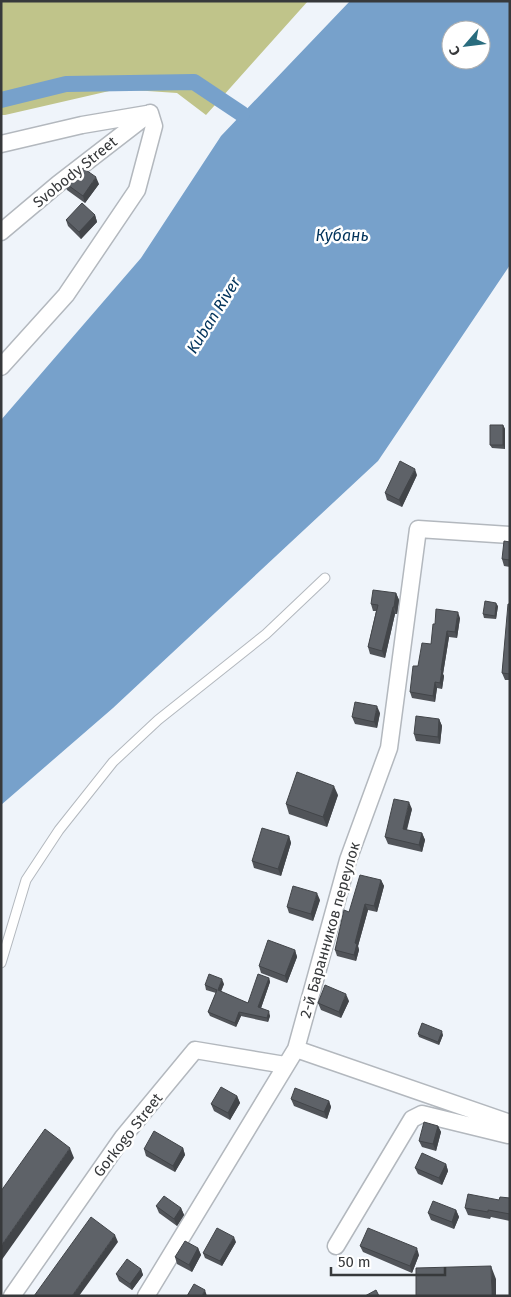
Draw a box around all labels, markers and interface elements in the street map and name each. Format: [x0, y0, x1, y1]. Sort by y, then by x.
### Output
north arrow [441, 20, 491, 70]
text: С [446, 43, 464, 58]
street label: Svobody Street [29, 132, 121, 211]
water label: Кубань [315, 226, 369, 245]
water label: Kuban River [182, 273, 245, 357]
street label: 2-й Баранников переулок [296, 840, 364, 1020]
street label: Gorkogo Street [90, 1089, 167, 1180]
scale bar [331, 1244, 445, 1276]
text: 50 m [338, 1253, 371, 1271]

